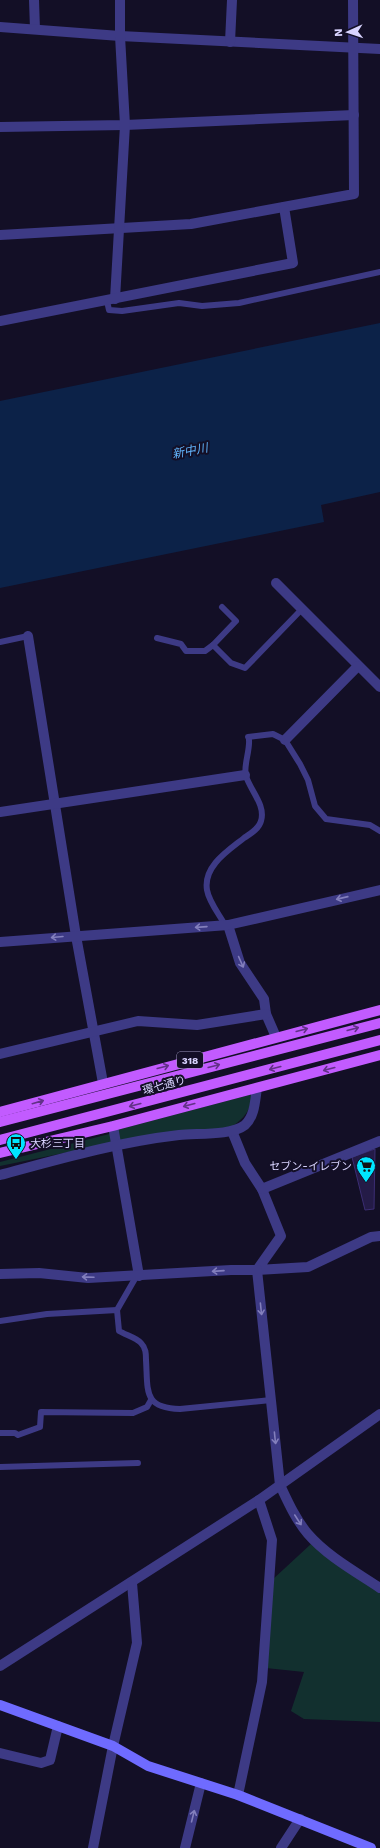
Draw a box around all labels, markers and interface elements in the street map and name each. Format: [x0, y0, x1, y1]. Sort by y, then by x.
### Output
north arrow [328, 12, 368, 52]
text: N [332, 28, 345, 37]
water label: 新中川 [171, 440, 211, 461]
one-way arrow [336, 895, 349, 903]
one-way arrow [195, 923, 208, 930]
one-way arrow [51, 934, 64, 941]
one-way arrow [237, 955, 245, 967]
one-way arrow [346, 1025, 359, 1032]
one-way arrow [295, 1026, 308, 1034]
road number: 318 [177, 1052, 203, 1068]
one-way arrow [207, 1062, 220, 1069]
one-way arrow [156, 1063, 169, 1071]
one-way arrow [268, 1065, 281, 1072]
one-way arrow [323, 1066, 336, 1073]
street label: 環七通り [141, 1074, 187, 1097]
one-way arrow [31, 1098, 44, 1105]
one-way arrow [129, 1102, 142, 1109]
one-way arrow [183, 1102, 196, 1110]
bus stop icon: 大杉三丁目 [5, 1132, 27, 1160]
place label: 大杉三丁目 [30, 1137, 85, 1150]
supermarket icon: セブン-イレブン [355, 1155, 377, 1183]
place label: セブン-イレブン [269, 1160, 352, 1173]
one-way arrow [212, 1268, 225, 1275]
one-way arrow [82, 1274, 95, 1281]
one-way arrow [257, 1302, 265, 1315]
one-way arrow [272, 1431, 279, 1444]
one-way arrow [294, 1514, 302, 1525]
one-way arrow [190, 1809, 197, 1822]

